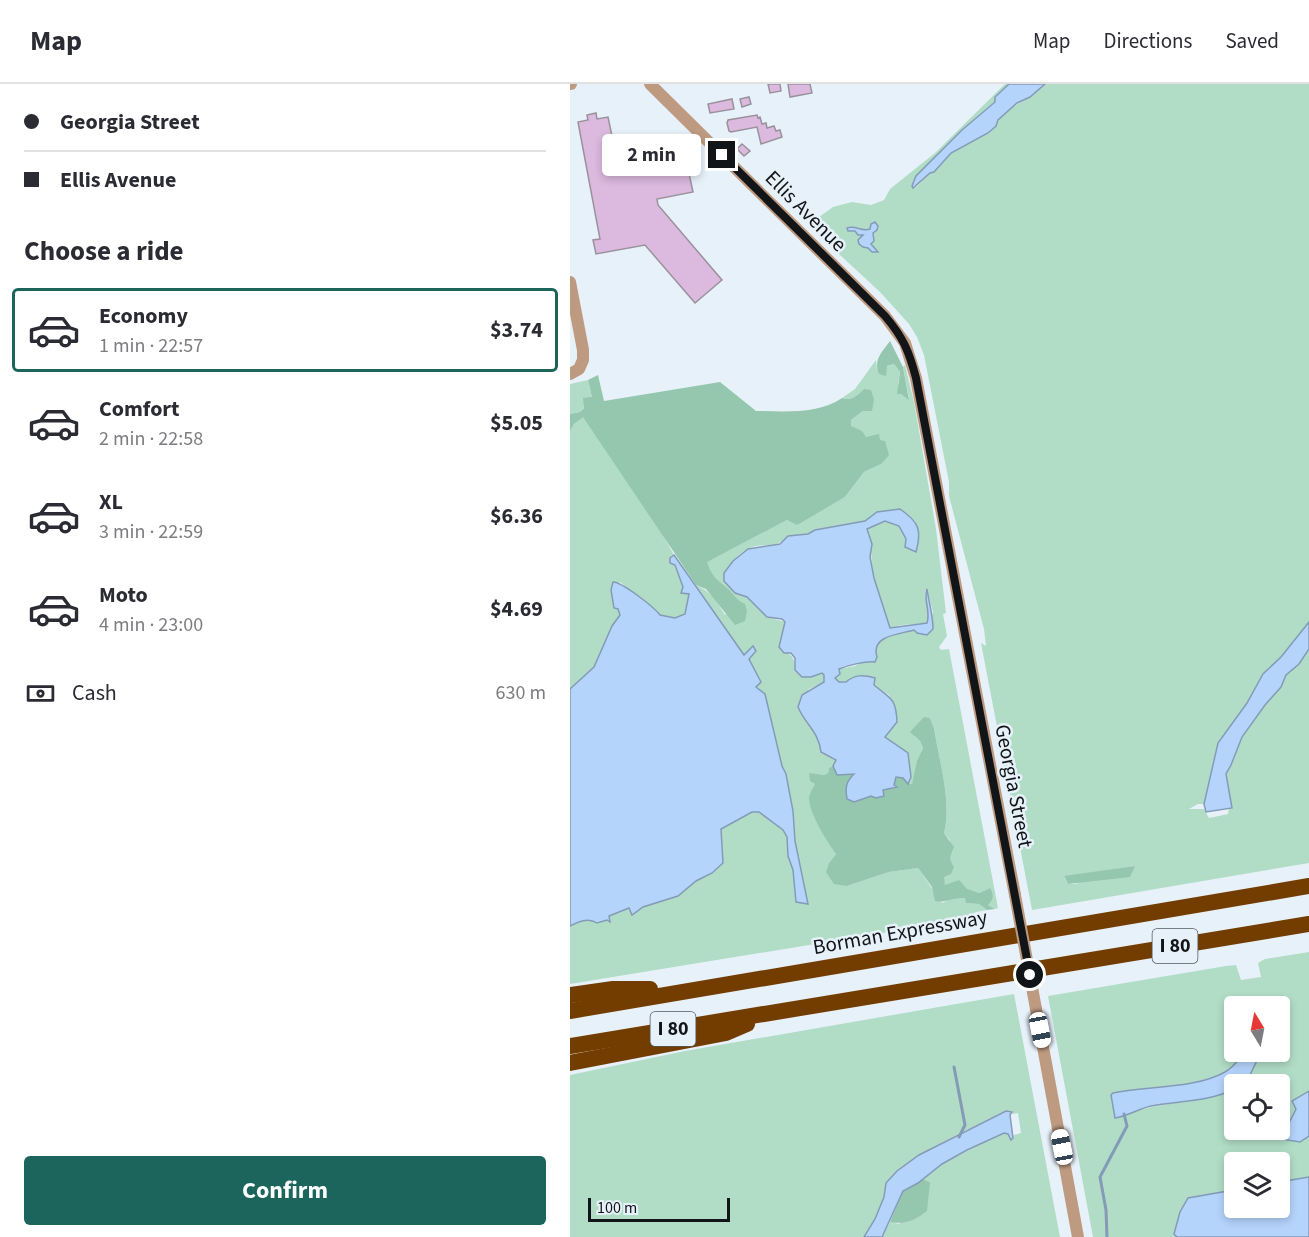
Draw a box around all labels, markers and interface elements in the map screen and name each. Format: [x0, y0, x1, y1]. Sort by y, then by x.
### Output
text: Map [30, 21, 82, 61]
text: Map [1033, 26, 1071, 56]
text: Directions [1104, 26, 1192, 56]
text: Saved [1225, 26, 1279, 56]
text: Georgia Street [60, 106, 200, 138]
callout: 2 min [602, 134, 701, 176]
text: 2 min [627, 141, 676, 169]
route end [708, 141, 735, 168]
street label: Ellis Avenue [758, 163, 854, 259]
text: Ellis Avenue [60, 164, 176, 196]
text: Choose a ride [24, 232, 184, 271]
text: Economy [99, 300, 188, 332]
icon: car [27, 303, 81, 357]
text: $3.74 [490, 314, 543, 346]
text: 1 min · 22:57 [99, 332, 203, 360]
text: Comfort [99, 393, 180, 425]
icon: car [27, 396, 81, 450]
text: $5.05 [490, 407, 543, 439]
text: 2 min · 22:58 [99, 425, 203, 453]
text: XL [99, 486, 123, 518]
icon: car [27, 489, 81, 543]
text: $6.36 [490, 500, 543, 532]
text: 3 min · 22:59 [99, 518, 203, 546]
text: Moto [99, 579, 148, 611]
icon: car [27, 582, 81, 636]
text: $4.69 [490, 593, 543, 625]
text: 4 min · 23:00 [99, 611, 203, 639]
icon: cash [24, 677, 57, 710]
text: Cash [72, 677, 117, 709]
text: 630 m [496, 679, 546, 707]
street label: Georgia Street [987, 722, 1041, 850]
street label: Borman Expressway [810, 902, 990, 962]
road number: I 80 [1152, 929, 1198, 963]
route start [1016, 961, 1043, 988]
north arrow [1224, 996, 1290, 1062]
map controls [1224, 996, 1290, 1218]
car [1028, 1011, 1052, 1049]
road number: I 80 [650, 1012, 696, 1046]
button: locate [1224, 1074, 1290, 1140]
car [1050, 1128, 1074, 1166]
button: layers [1224, 1152, 1290, 1218]
button: Confirm [24, 1156, 546, 1225]
scale bar [588, 1195, 730, 1222]
text: 100 m [597, 1197, 637, 1219]

